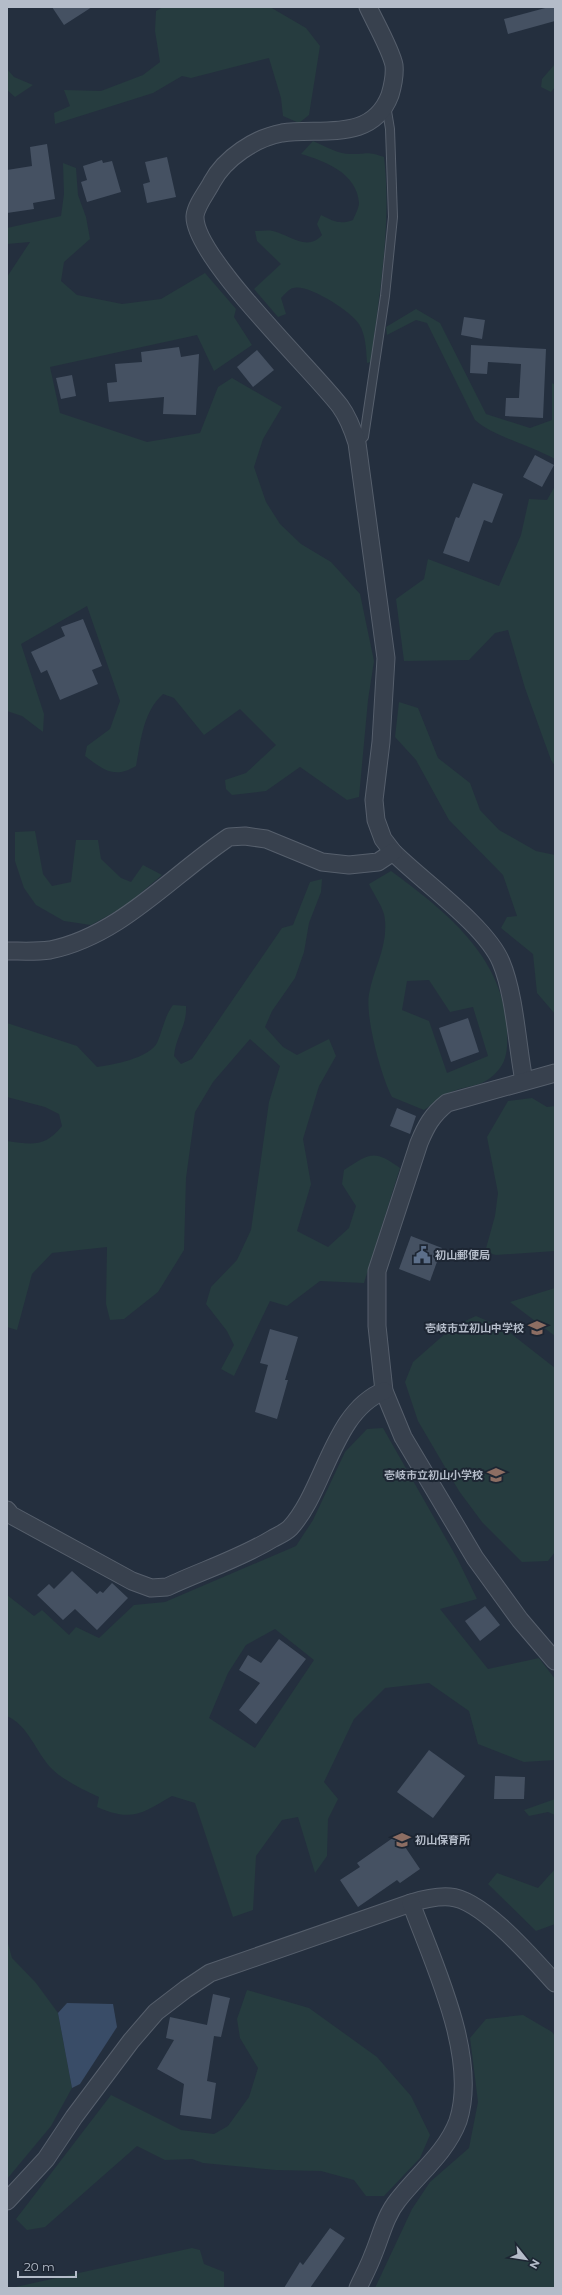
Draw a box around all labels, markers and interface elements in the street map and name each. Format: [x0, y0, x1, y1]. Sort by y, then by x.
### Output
public building icon: 初山郵便局 [412, 1245, 432, 1265]
place label: 初山郵便局 [435, 1248, 490, 1262]
school or university icon: 壱岐市立初山中学校 [527, 1318, 547, 1338]
place label: 壱岐市立初山中学校 [425, 1321, 524, 1335]
school or university icon: 壱岐市立初山小学校 [486, 1465, 506, 1485]
place label: 壱岐市立初山小学校 [384, 1468, 483, 1482]
school or university icon: 初山保育所 [392, 1830, 412, 1850]
place label: 初山保育所 [415, 1833, 470, 1847]
north arrow [506, 2239, 546, 2279]
scale bar [18, 2253, 76, 2279]
text: N [526, 2257, 543, 2271]
text: 20 m [24, 2259, 55, 2274]

